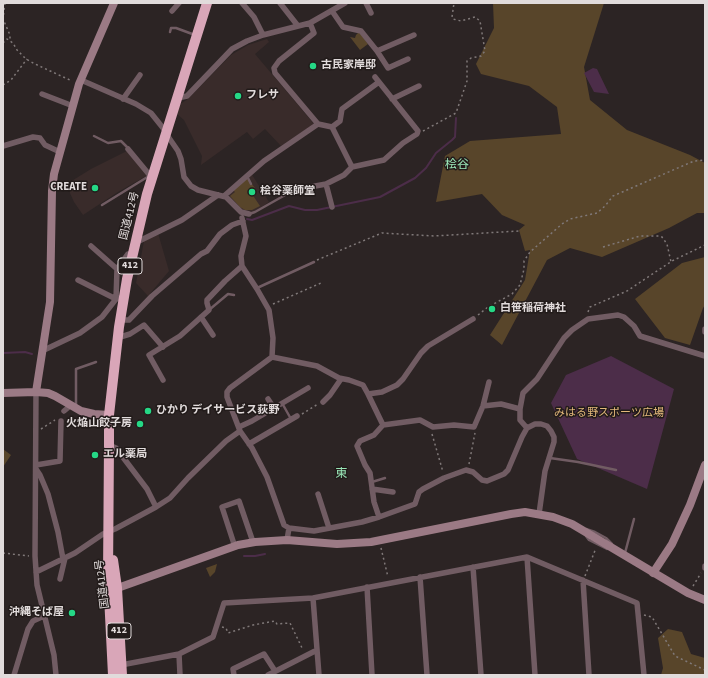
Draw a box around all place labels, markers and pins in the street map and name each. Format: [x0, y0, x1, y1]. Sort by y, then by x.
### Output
place label: 古民家岸邸 [321, 59, 376, 73]
marker: 古民家岸邸 [308, 61, 318, 71]
place label: フレサ [246, 89, 279, 103]
marker: フレサ [233, 91, 243, 101]
place label: CREATE [50, 181, 87, 195]
marker: CREATE [90, 183, 100, 193]
place label: 桧谷薬師堂 [260, 185, 315, 199]
marker: 桧谷薬師堂 [247, 187, 257, 197]
place label: 白笹稲荷神社 [500, 302, 566, 316]
marker: 白笹稲荷神社 [487, 304, 497, 314]
place label: ひかり デイサービス荻野 [156, 404, 279, 418]
marker: ひかり デイサービス荻野 [143, 406, 153, 416]
place label: 火焔山餃子房 [66, 417, 132, 431]
marker: 火焔山餃子房 [135, 419, 145, 429]
place label: エル薬局 [103, 448, 147, 462]
marker: エル薬局 [90, 450, 100, 460]
place label: 沖縄そば屋 [9, 606, 64, 620]
marker: 沖縄そば屋 [67, 608, 77, 618]

